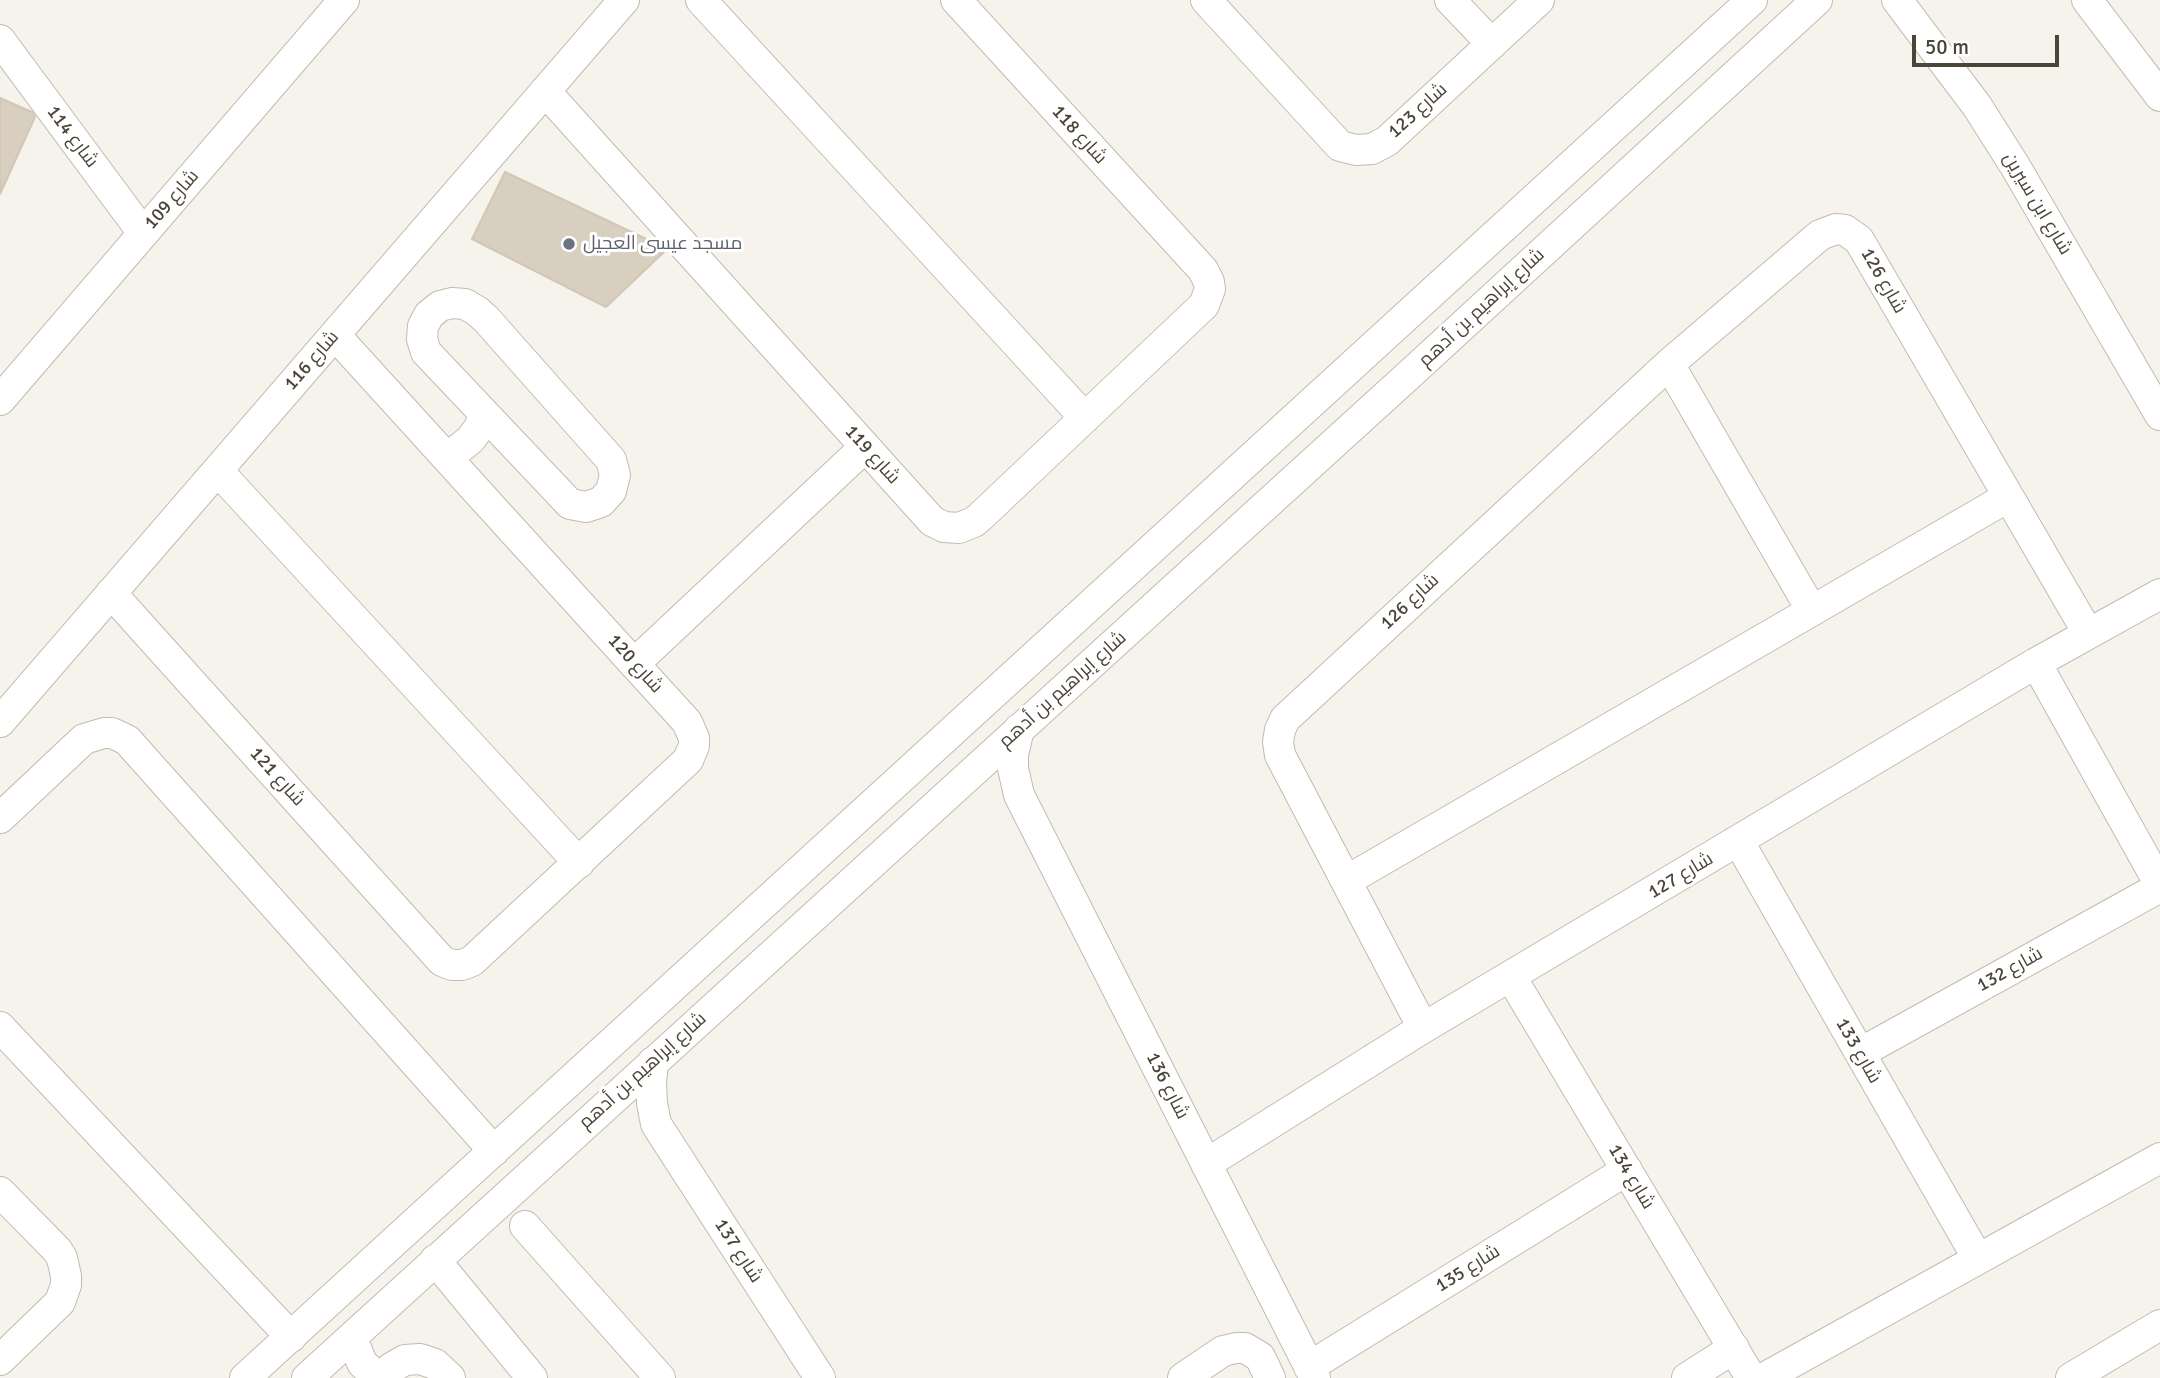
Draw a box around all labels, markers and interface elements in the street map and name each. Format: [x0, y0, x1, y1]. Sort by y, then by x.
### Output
scale bar [1915, 21, 2062, 65]
text: 50 m [1925, 34, 1969, 60]
street label: شارع 123 [1384, 79, 1452, 143]
street label: شارع 114 [41, 101, 103, 173]
street label: شارع 118 [1047, 101, 1111, 169]
street label: شارع ابن سيرين [1997, 149, 2077, 259]
street label: شارع 109 [140, 165, 204, 235]
place label: مسجد عيسى العجيل [583, 233, 742, 255]
marker: مسجد عيسى العجيل [561, 236, 577, 252]
street label: شارع إبراهيم بن أدهم [1414, 244, 1550, 372]
street label: شارع 126 [1855, 244, 1911, 318]
street label: شارع 116 [280, 326, 344, 396]
street label: شارع 119 [840, 421, 904, 489]
street label: شارع 126 [1376, 569, 1444, 635]
street label: شارع إبراهيم بن أدهم [994, 627, 1132, 753]
street label: شارع 120 [603, 630, 667, 698]
street label: شارع 121 [245, 743, 309, 811]
street label: شارع 127 [1644, 848, 1718, 904]
street label: شارع 132 [1973, 943, 2047, 997]
street label: شارع إبراهيم بن أدهم [574, 1008, 712, 1134]
street label: شارع 133 [1830, 1014, 1886, 1088]
street label: شارع 136 [1141, 1049, 1193, 1123]
street label: شارع 134 [1603, 1140, 1659, 1214]
street label: شارع 137 [709, 1215, 767, 1287]
street label: شارع 135 [1432, 1240, 1504, 1298]

